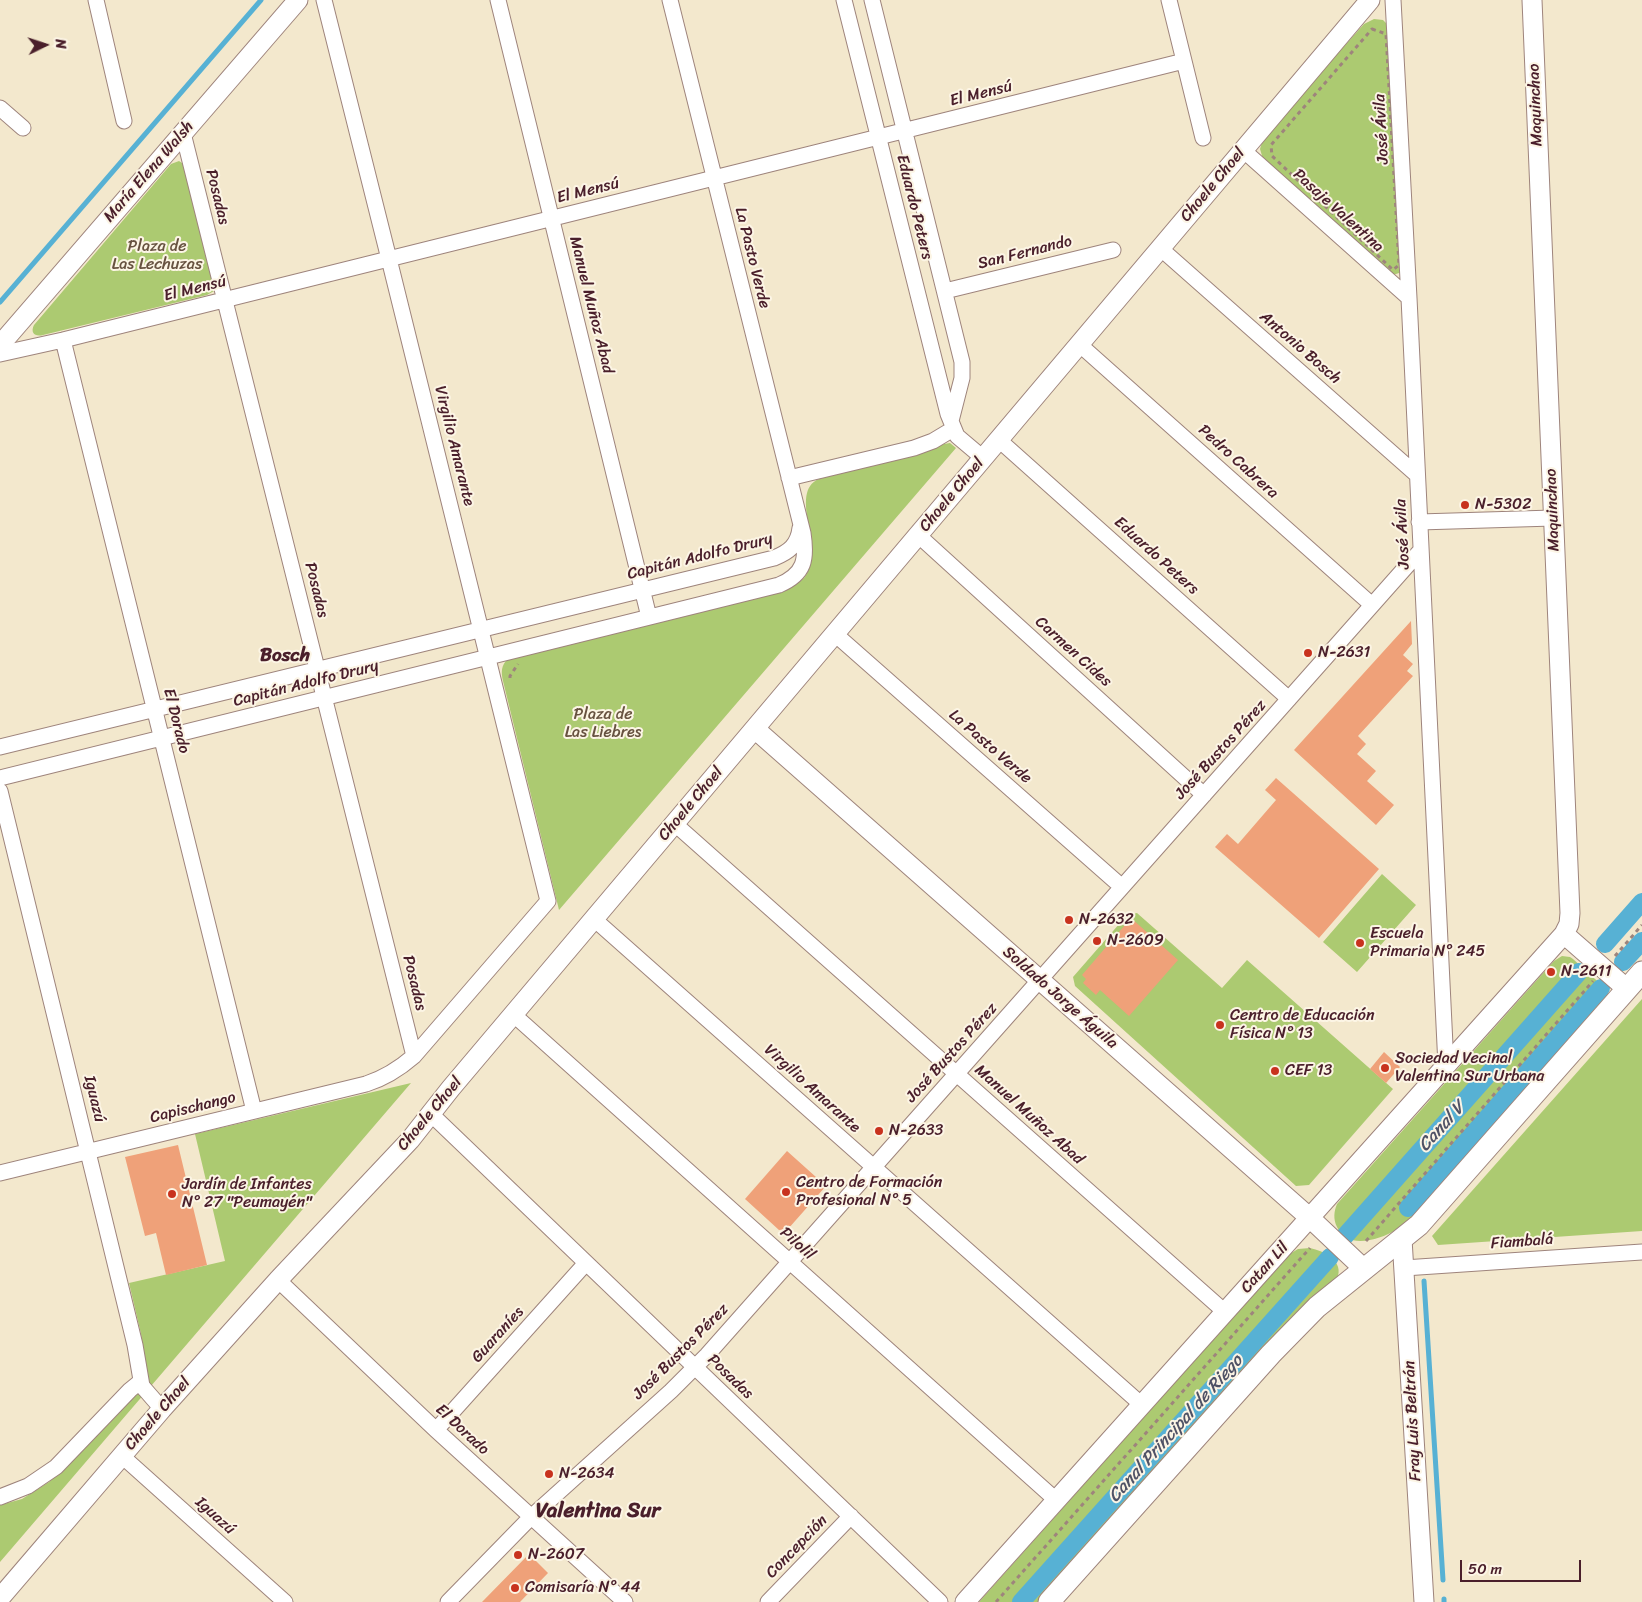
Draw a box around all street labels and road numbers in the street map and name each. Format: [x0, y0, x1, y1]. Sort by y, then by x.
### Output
street label: Maquinchao [1525, 63, 1547, 147]
street label: El Mensú [948, 77, 1014, 111]
street label: José Ávila [1371, 93, 1393, 165]
street label: María Elena Walsh [100, 118, 198, 226]
street label: Choele Choel [1177, 144, 1249, 226]
street label: Eduardo Peters [892, 153, 936, 261]
street label: Pasaje Valentina [1289, 165, 1387, 257]
street label: Posadas [201, 167, 233, 227]
street label: El Mensú [555, 174, 621, 208]
street label: La Pasto Verde [730, 205, 774, 311]
street label: San Fernando [976, 232, 1074, 274]
street label: Manuel Muñoz Abad [565, 234, 617, 376]
street label: El Mensú [162, 272, 228, 306]
street label: Antonio Bosch [1255, 308, 1345, 388]
street label: Virgilio Amarante [430, 384, 478, 508]
street label: Pedro Cabrera [1194, 421, 1282, 503]
street label: Choele Choel [916, 454, 988, 536]
street label: Maquinchao [1542, 468, 1564, 552]
street label: José Ávila [1392, 498, 1414, 570]
street label: Eduardo Peters [1110, 513, 1202, 599]
street label: Capitán Adolfo Drury [625, 530, 775, 584]
street label: Posadas [300, 560, 332, 620]
street label: Carmen Cides [1031, 613, 1115, 691]
street label: Capitán Adolfo Drury [231, 657, 381, 711]
street label: El Dorado [159, 687, 193, 755]
street label: José Bustos Pérez [1171, 696, 1271, 804]
street label: La Pasto Verde [945, 706, 1035, 788]
street label: Choele Choel [655, 763, 727, 845]
street label: Soldado Jorge Águila [998, 943, 1122, 1053]
street label: Posadas [398, 953, 430, 1013]
street label: José Bustos Pérez [902, 999, 1002, 1107]
street label: Virgilio Amarante [760, 1041, 864, 1137]
street label: Manuel Muñoz Abad [970, 1061, 1088, 1169]
street label: Choele Choel [394, 1073, 466, 1155]
street label: Iguazú [79, 1074, 109, 1124]
street label: Capischango [148, 1088, 238, 1128]
street label: Pilolil [776, 1223, 818, 1265]
street label: Fiambalá [1490, 1230, 1554, 1254]
street label: Catan Lil [1237, 1238, 1293, 1298]
street label: José Bustos Pérez [629, 1300, 733, 1404]
street label: Guaraníes [468, 1303, 528, 1367]
street label: Posadas [703, 1351, 757, 1403]
street label: Fray Luis Beltrán [1400, 1360, 1426, 1482]
street label: Choele Choel [121, 1374, 195, 1454]
street label: El Dorado [431, 1400, 493, 1460]
street label: Iguazú [191, 1493, 239, 1539]
street label: Concepción [762, 1511, 832, 1583]

